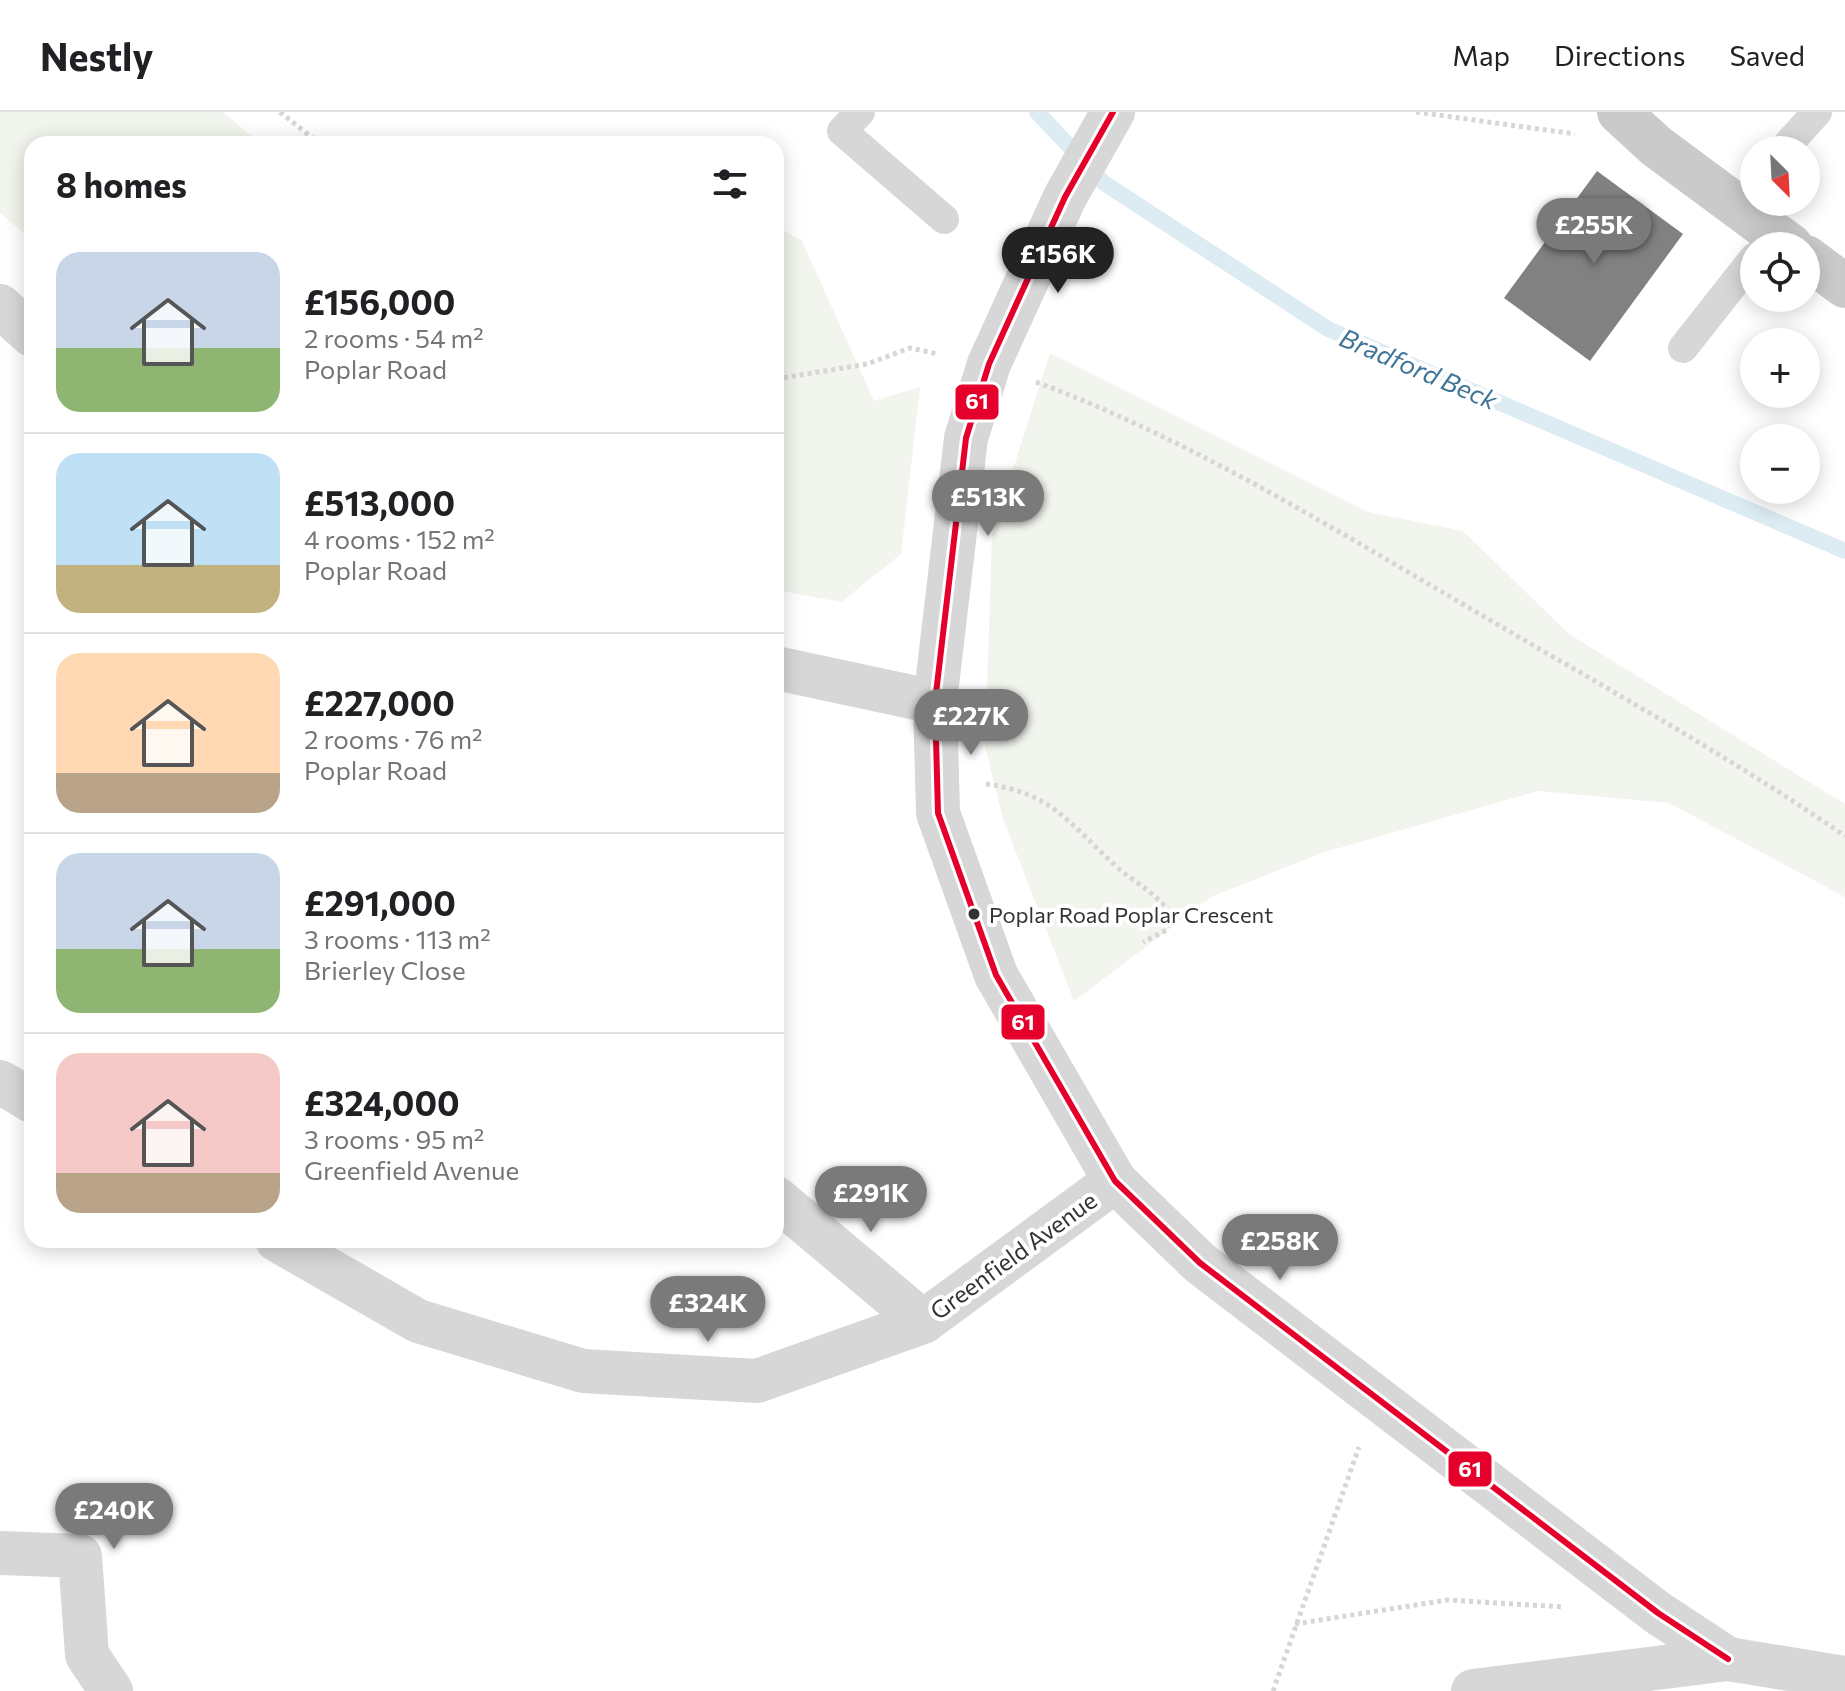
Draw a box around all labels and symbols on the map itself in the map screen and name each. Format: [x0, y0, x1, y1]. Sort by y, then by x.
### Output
north arrow [1740, 136, 1820, 216]
pin: £255K [1538, 198, 1650, 266]
pin: £156K [1002, 227, 1114, 295]
water label: Bradford Beck [1336, 321, 1503, 415]
line badge: 61 [954, 383, 1000, 421]
text: 61 [965, 387, 989, 414]
pin: £513K [932, 470, 1044, 538]
pin: £227K [915, 689, 1027, 757]
place label: Poplar Road Poplar Crescent [989, 901, 1273, 928]
marker: Poplar Road Poplar Crescent [966, 906, 982, 922]
line badge: 61 [1000, 1003, 1046, 1041]
text: 61 [1011, 1008, 1035, 1035]
pin: £291K [815, 1166, 927, 1234]
street label: Greenfield Avenue [924, 1185, 1102, 1325]
pin: £258K [1224, 1214, 1336, 1282]
pin: £324K [652, 1276, 764, 1344]
line badge: 61 [1447, 1450, 1493, 1488]
text: 61 [1458, 1455, 1482, 1482]
pin: £240K [58, 1483, 170, 1551]

